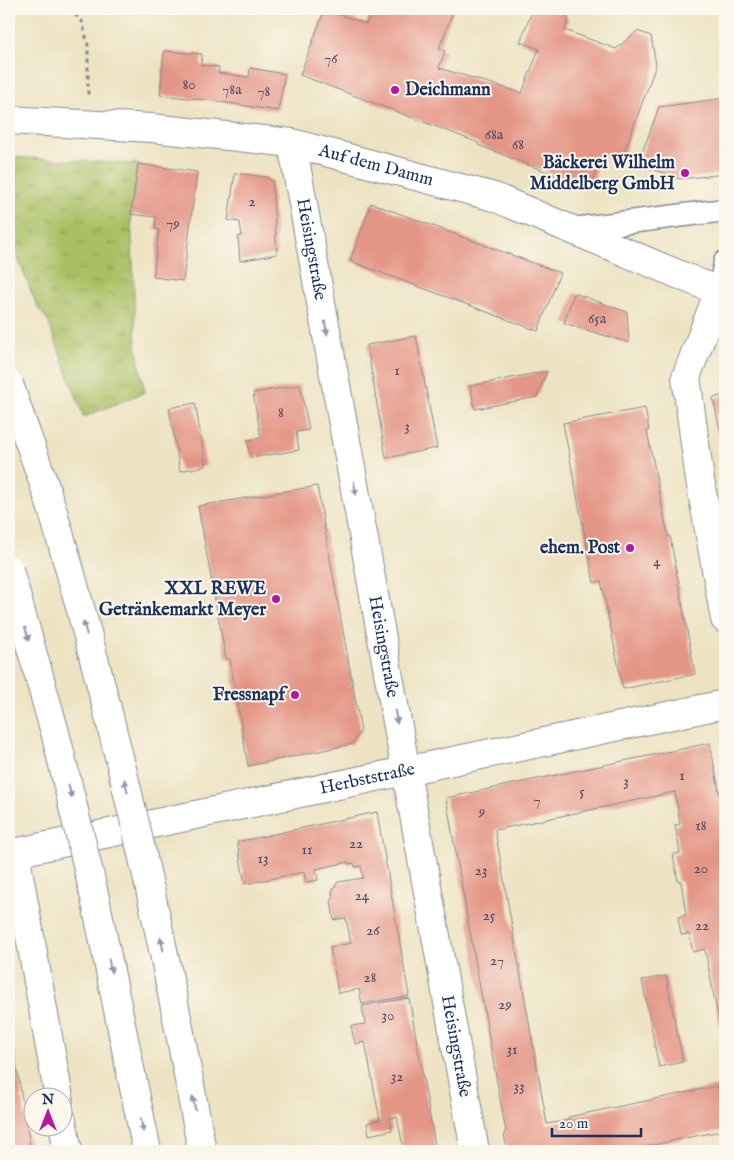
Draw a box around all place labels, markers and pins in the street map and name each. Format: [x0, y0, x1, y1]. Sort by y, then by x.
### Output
place label: Deichmann [405, 79, 491, 102]
marker: Deichmann [389, 84, 401, 96]
place label: Bäckerei Wilhelm Middelberg GmbH [530, 152, 676, 196]
marker: Bäckerei Wilhelm Middelberg GmbH [679, 167, 691, 179]
place label: ehem. Post [540, 537, 621, 560]
marker: ehem. Post [624, 542, 636, 554]
place label: XXL REWE Getränkemarkt Meyer [99, 578, 267, 622]
marker: XXL REWE Getränkemarkt Meyer [270, 593, 282, 605]
place label: Fressnapf [213, 684, 288, 707]
marker: Fressnapf [289, 689, 301, 701]

